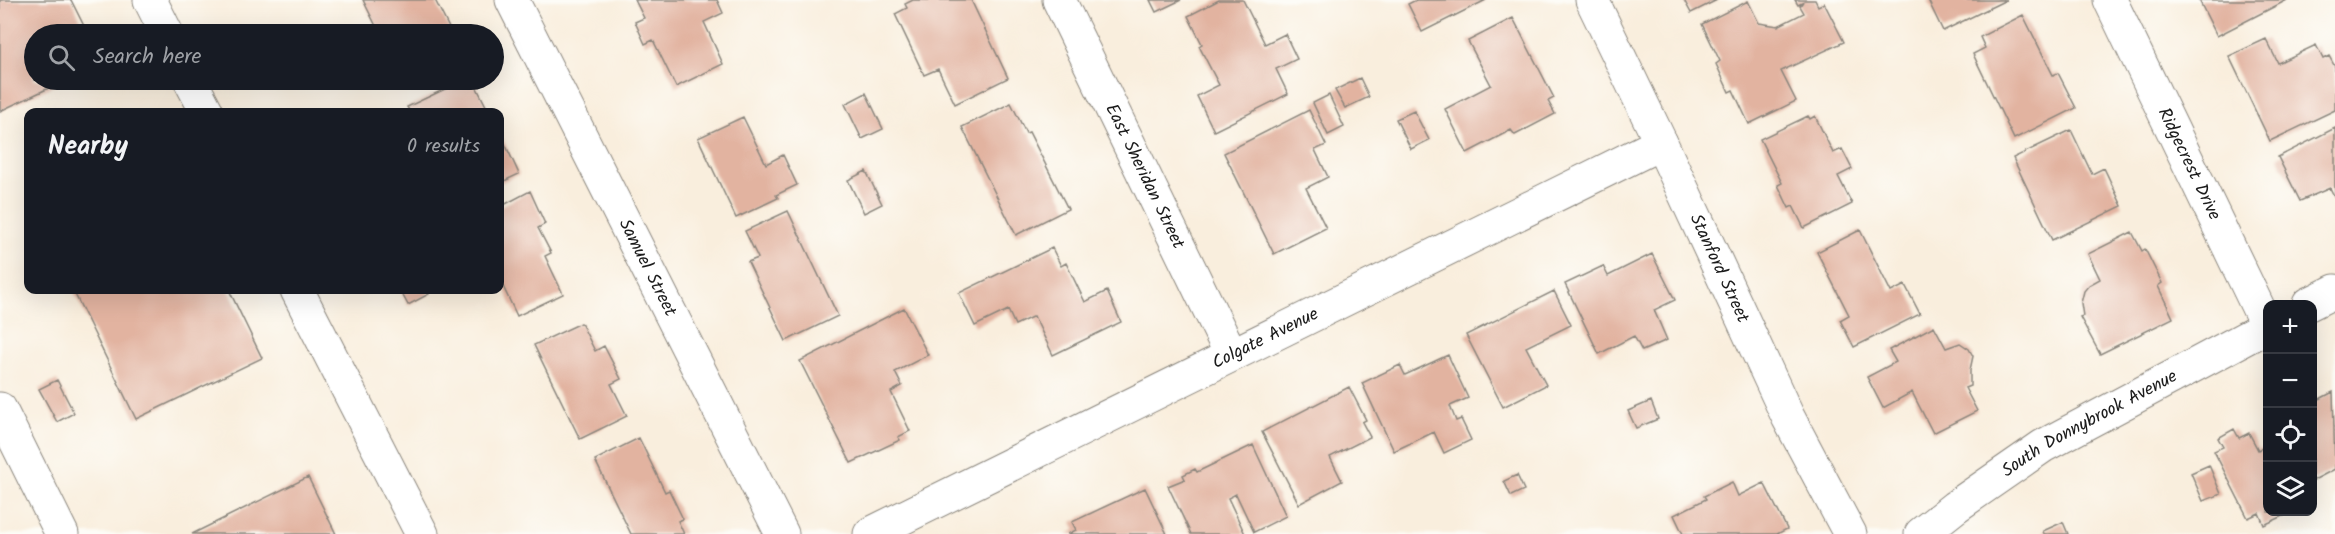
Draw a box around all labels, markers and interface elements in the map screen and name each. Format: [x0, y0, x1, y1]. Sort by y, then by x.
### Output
search box [24, 24, 504, 90]
text: Search here [93, 40, 201, 75]
icon: search [45, 41, 78, 74]
street label: East Sheridan Street [1097, 99, 1193, 255]
street label: Ridgecrest Drive [2149, 103, 2229, 225]
text: Nearby [48, 126, 128, 168]
text: 0 results [407, 131, 480, 163]
street label: Stanford Street [1681, 209, 1757, 329]
street label: Samuel Street [610, 214, 685, 323]
street label: Colgate Avenue [1207, 300, 1324, 377]
map controls [2263, 300, 2317, 516]
button: + [2263, 300, 2317, 354]
button: − [2263, 354, 2317, 408]
street label: South Donnybrook Avenue [1996, 362, 2183, 485]
button: locate [2263, 408, 2317, 462]
button: layers [2263, 462, 2317, 516]

